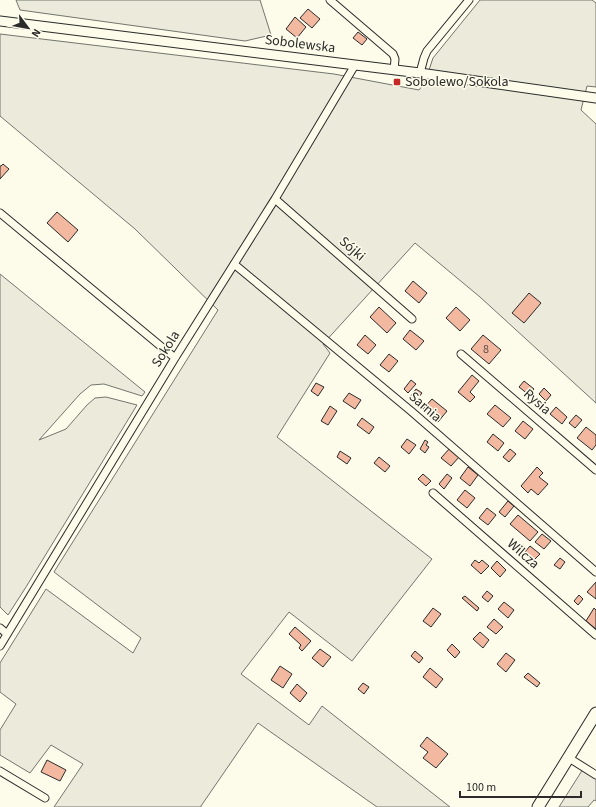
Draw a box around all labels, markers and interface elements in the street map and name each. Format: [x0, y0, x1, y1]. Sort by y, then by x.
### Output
north arrow [8, 8, 48, 48]
text: N [28, 26, 44, 40]
street label: Sobolewska [264, 30, 336, 58]
place label: Sobolewo/Sokola [405, 72, 508, 92]
marker: Sobolewo/Sokola [392, 77, 402, 87]
street label: Sójki [335, 232, 369, 266]
street label: Sokola [147, 327, 185, 371]
house number: 8 [483, 341, 489, 358]
street label: Rysia [519, 384, 555, 420]
street label: Sarnia [404, 387, 446, 427]
street label: Wilcza [502, 534, 544, 574]
scale bar [460, 773, 581, 799]
text: 100 m [466, 779, 496, 796]

